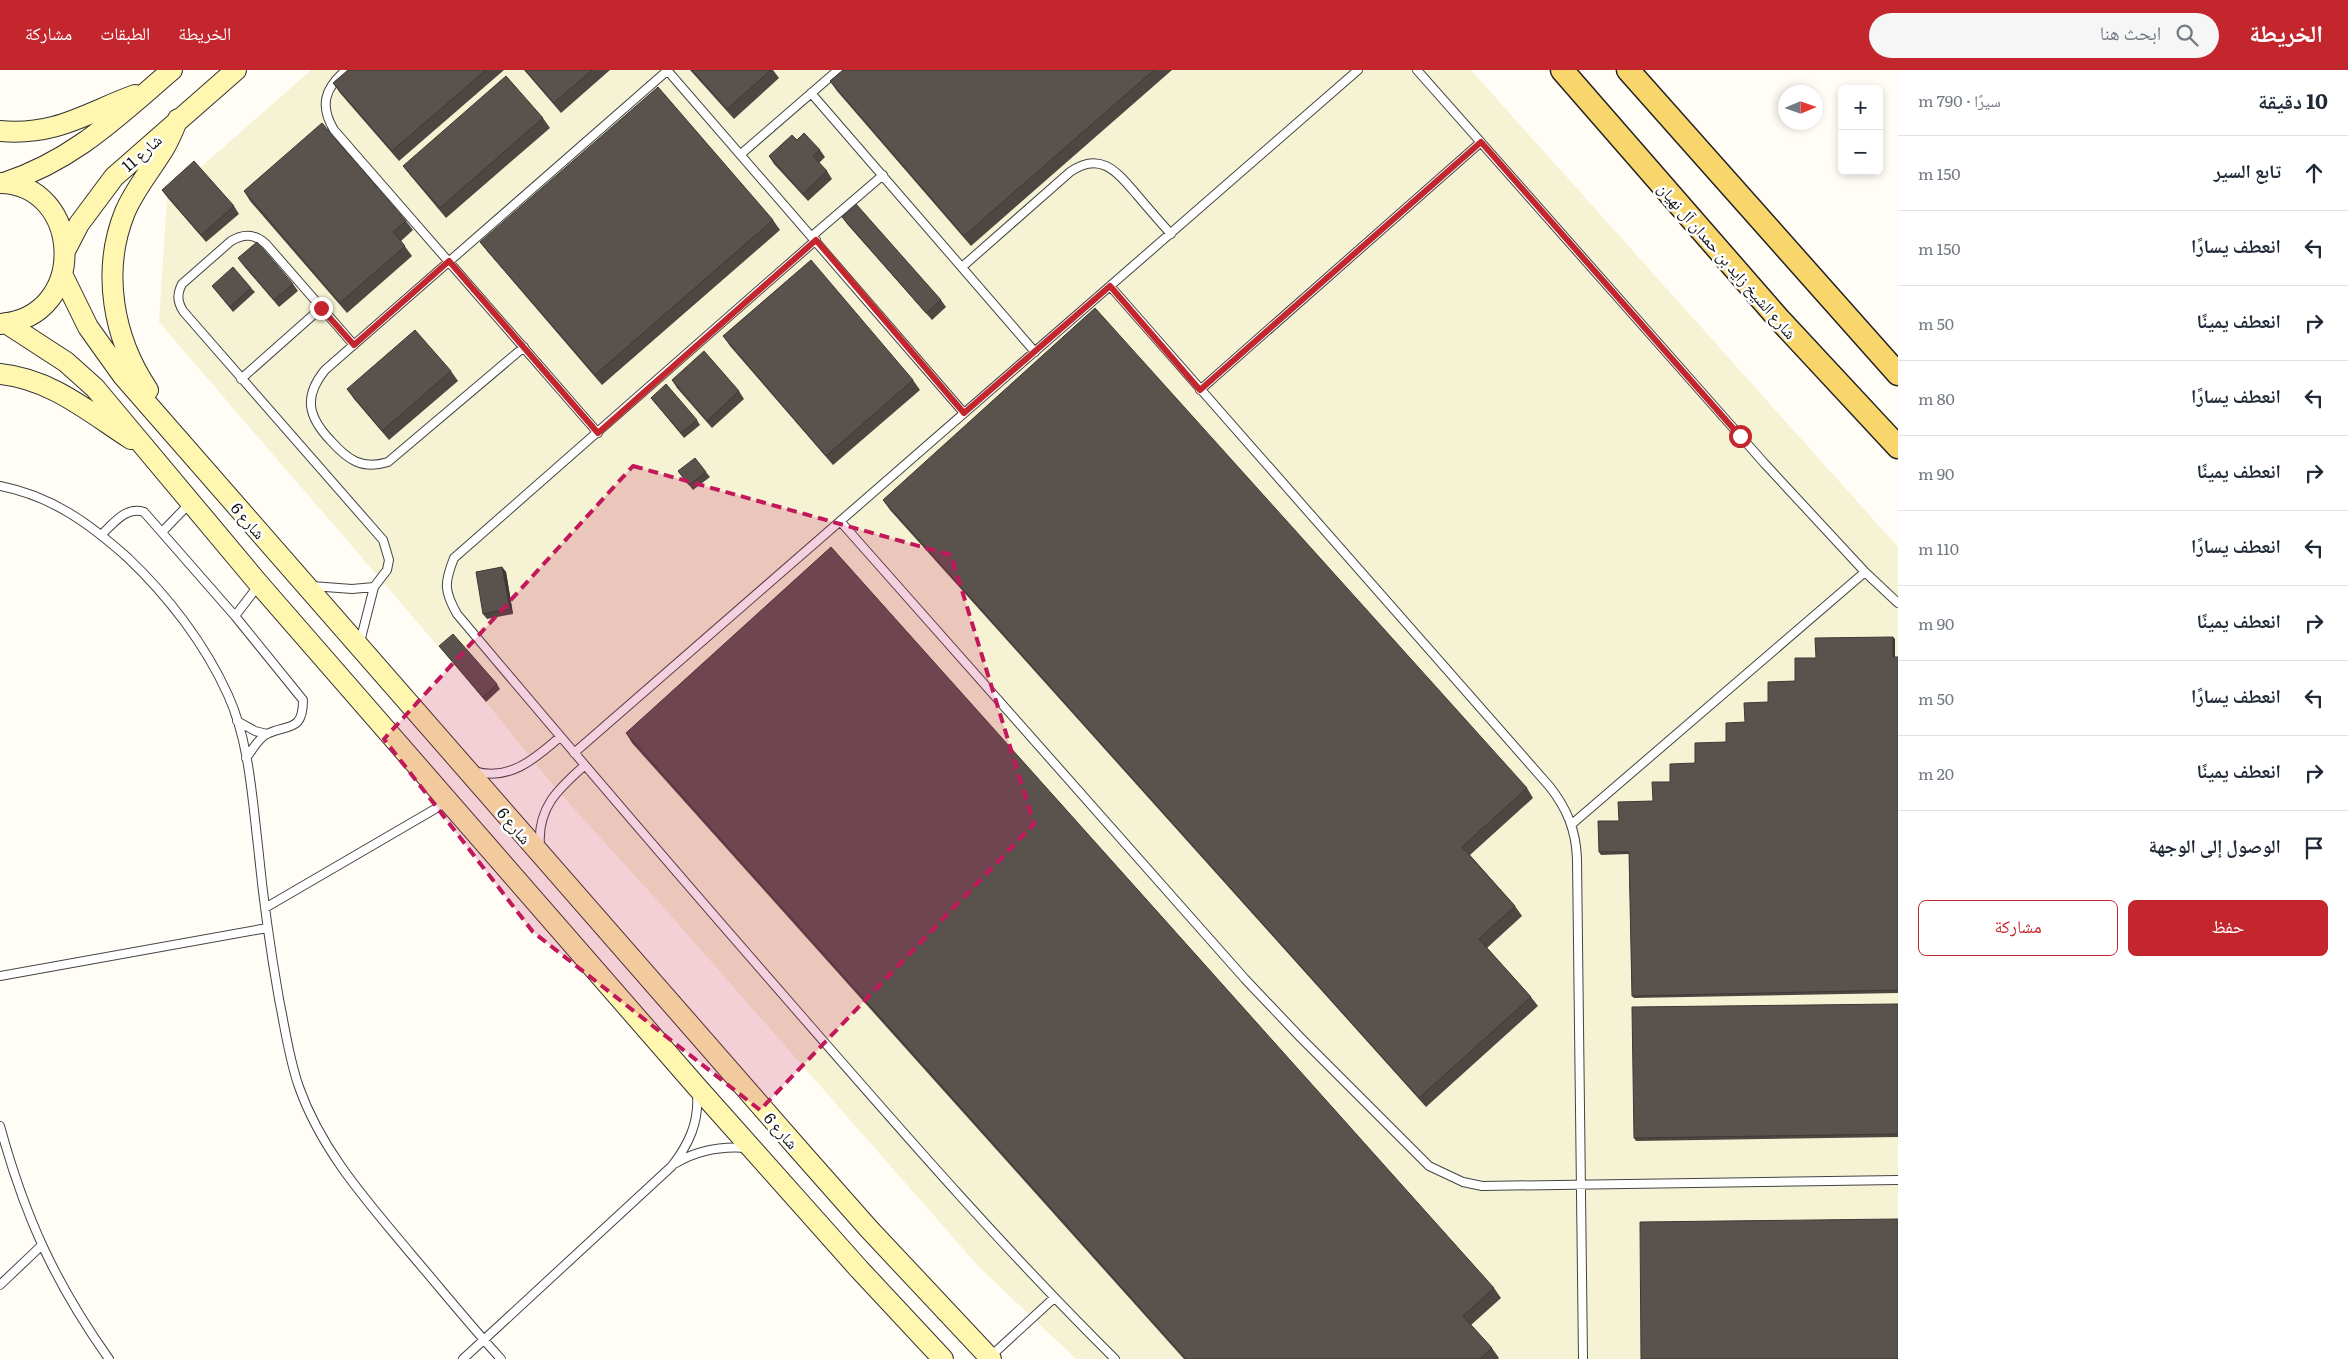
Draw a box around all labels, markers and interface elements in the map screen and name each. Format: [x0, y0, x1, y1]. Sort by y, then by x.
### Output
search box [1869, 13, 2219, 58]
text: الخريطة [2249, 14, 2323, 49]
text: ابحث هنا [2100, 18, 2161, 46]
text: مشاركة [25, 19, 72, 46]
text: الطبقات [100, 19, 150, 46]
text: الخريطة [178, 19, 231, 46]
icon: search [2173, 21, 2201, 49]
text: 10 دقيقة [2258, 84, 2328, 115]
north arrow [1778, 85, 1823, 130]
map controls [1838, 85, 1883, 175]
button: + [1838, 85, 1883, 130]
text: سيرًا · 790 m [1918, 88, 2001, 112]
street label: شارع 11 [116, 127, 166, 177]
button: − [1838, 130, 1883, 175]
text: تابع السير [2214, 156, 2281, 184]
icon: ahead [2300, 159, 2328, 187]
text: 150 m [1918, 161, 1961, 185]
street label: شارع الشيخ زايد بن حمدان آل نهيان [1653, 176, 1803, 344]
text: انعطف يسارًا [2191, 231, 2281, 259]
icon: left [2300, 234, 2328, 262]
text: 150 m [1918, 236, 1961, 260]
route end [310, 297, 333, 320]
text: انعطف يمينًا [2197, 306, 2281, 334]
icon: right [2300, 309, 2328, 337]
text: 50 m [1918, 311, 1954, 335]
text: انعطف يسارًا [2191, 381, 2281, 409]
icon: left [2300, 384, 2328, 412]
text: 80 m [1918, 386, 1955, 410]
route start [1729, 425, 1752, 448]
text: انعطف يمينًا [2197, 456, 2281, 484]
icon: right [2300, 459, 2328, 487]
text: 90 m [1918, 461, 1954, 485]
street label: شارع 6 [226, 496, 272, 544]
text: انعطف يسارًا [2191, 531, 2281, 559]
icon: left [2300, 534, 2328, 562]
text: 110 m [1918, 536, 1959, 560]
text: انعطف يمينًا [2197, 606, 2281, 634]
icon: right [2300, 609, 2328, 637]
text: 90 m [1918, 611, 1954, 635]
text: انعطف يسارًا [2191, 681, 2281, 709]
icon: left [2300, 684, 2328, 712]
text: 50 m [1918, 686, 1954, 710]
text: انعطف يمينًا [2197, 756, 2281, 784]
icon: right [2300, 759, 2328, 787]
text: 20 m [1918, 761, 1954, 785]
street label: شارع 6 [492, 801, 538, 849]
text: الوصول إلى الوجهة [2148, 831, 2281, 859]
icon: arrive [2300, 834, 2328, 862]
button: مشاركة [1918, 900, 2118, 956]
button: حفظ [2128, 900, 2328, 956]
street label: شارع 6 [759, 1106, 805, 1154]

